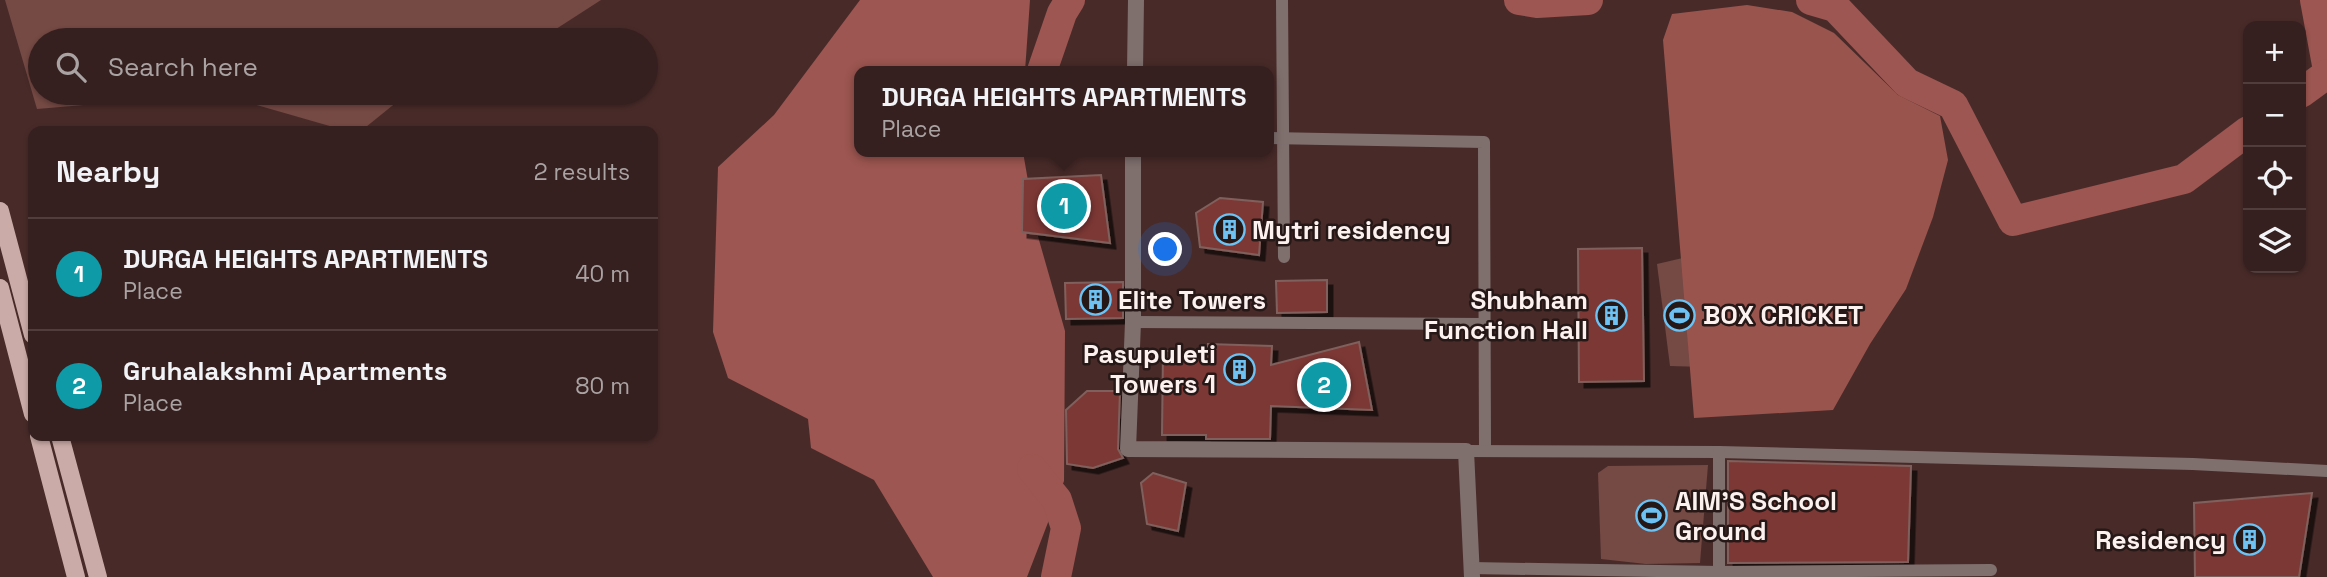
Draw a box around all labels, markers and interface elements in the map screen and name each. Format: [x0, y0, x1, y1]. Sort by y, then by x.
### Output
map controls [2243, 21, 2306, 273]
button: + [2243, 21, 2306, 84]
search box [28, 28, 658, 105]
icon: search [52, 48, 90, 86]
text: Search here [108, 50, 258, 84]
popup [854, 66, 1274, 157]
text: DURGA HEIGHTS APARTMENTS [882, 80, 1247, 114]
button: − [2243, 84, 2306, 147]
text: Place [882, 114, 941, 144]
button: locate [2243, 147, 2306, 210]
text: Nearby [56, 152, 160, 191]
text: 2 results [534, 157, 630, 187]
pin: 1 [1041, 180, 1087, 232]
button: layers [2243, 210, 2306, 273]
building icon: Mytri residency [1212, 213, 1246, 247]
place label: Mytri residency [1252, 213, 1451, 247]
your location [1148, 232, 1182, 266]
text: DURGA HEIGHTS APARTMENTS [123, 242, 488, 276]
text: 1 [74, 259, 84, 289]
text: 40 m [575, 259, 630, 289]
text: Place [123, 276, 183, 306]
building icon: Elite Towers [1078, 283, 1112, 317]
place label: Elite Towers [1118, 283, 1266, 317]
place label: Shubham Function Hall [1424, 283, 1588, 347]
building icon: Shubham Function Hall [1594, 298, 1628, 332]
sports icon: BOX CRICKET [1663, 298, 1697, 332]
place label: BOX CRICKET [1703, 298, 1863, 332]
place label: Pasupuleti Towers 1 [1083, 337, 1216, 401]
building icon: Pasupuleti Towers 1 [1222, 352, 1256, 386]
text: Gruhalakshmi Apartments [123, 354, 447, 388]
pin: 2 [1301, 359, 1347, 411]
text: 2 [72, 371, 86, 401]
text: 80 m [575, 371, 630, 401]
text: Place [123, 388, 183, 418]
place label: AIM'S School Ground [1675, 484, 1837, 548]
sports icon: AIM'S School Ground [1635, 499, 1669, 533]
place label: Residency [2095, 523, 2226, 557]
building icon: Residency [2232, 523, 2266, 557]

